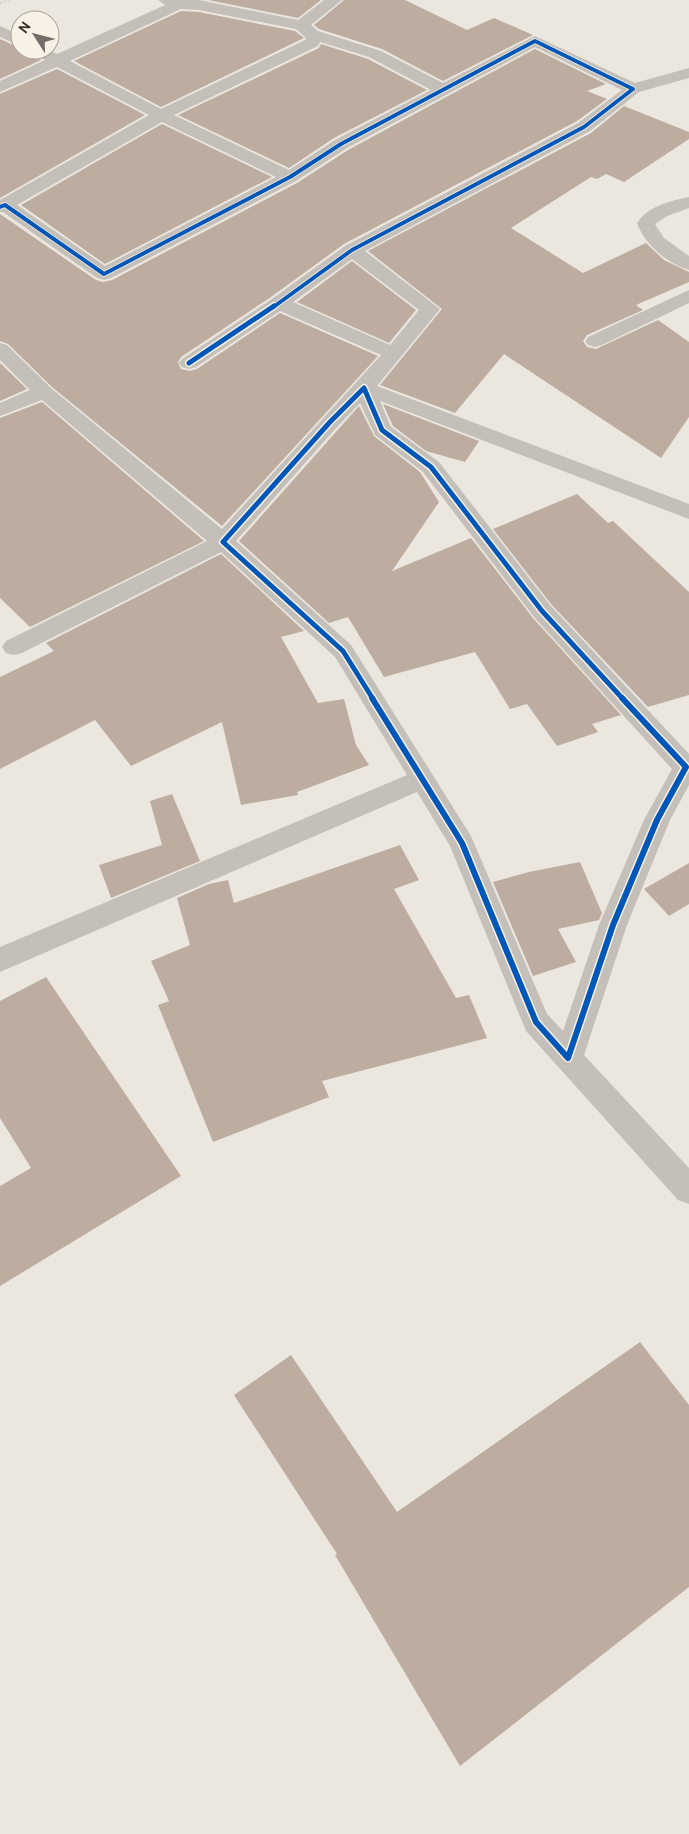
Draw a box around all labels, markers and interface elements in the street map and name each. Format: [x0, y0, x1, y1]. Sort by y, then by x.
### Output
north arrow [10, 10, 60, 60]
text: N [14, 18, 35, 37]

